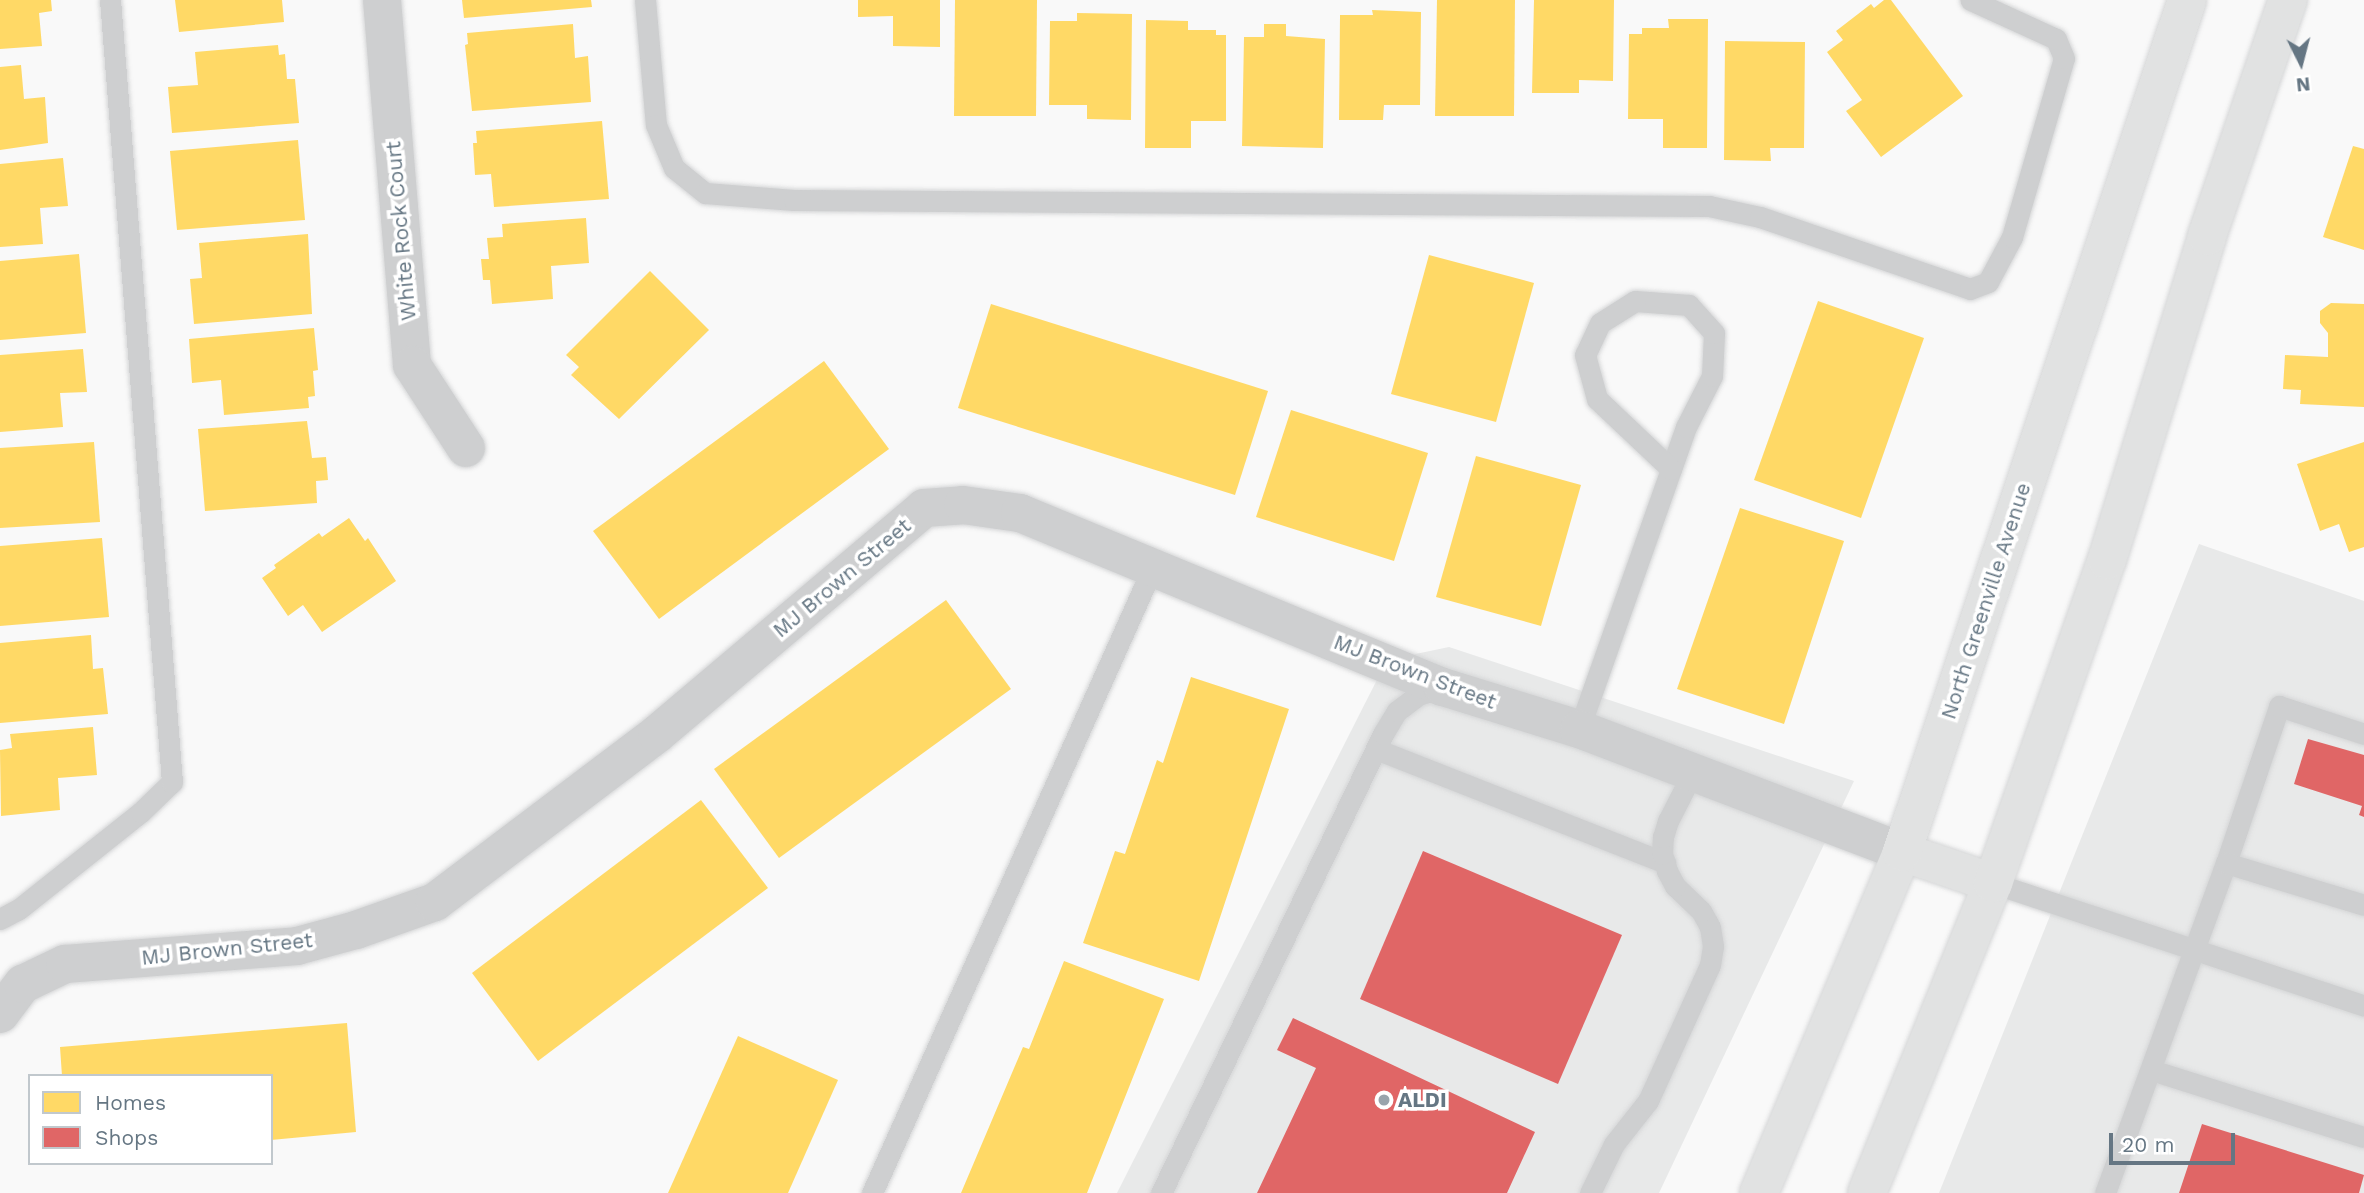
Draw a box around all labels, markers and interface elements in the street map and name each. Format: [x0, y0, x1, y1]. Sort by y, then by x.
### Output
north arrow [2266, 28, 2336, 98]
text: N [2295, 72, 2311, 97]
street label: White Rock Court [381, 140, 421, 322]
street label: North Greenville Avenue [1936, 479, 2036, 723]
street label: MJ Brown Street [768, 513, 916, 643]
street label: MJ Brown Street [1330, 629, 1500, 715]
street label: MJ Brown Street [140, 927, 314, 971]
legend [28, 1074, 273, 1165]
place label: ALDI [1398, 1087, 1447, 1113]
text: Homes [95, 1090, 166, 1115]
marker: ALDI [1376, 1092, 1392, 1108]
scale bar [2112, 1120, 2238, 1164]
text: Shops [95, 1125, 158, 1150]
text: 20 m [2122, 1132, 2174, 1157]

